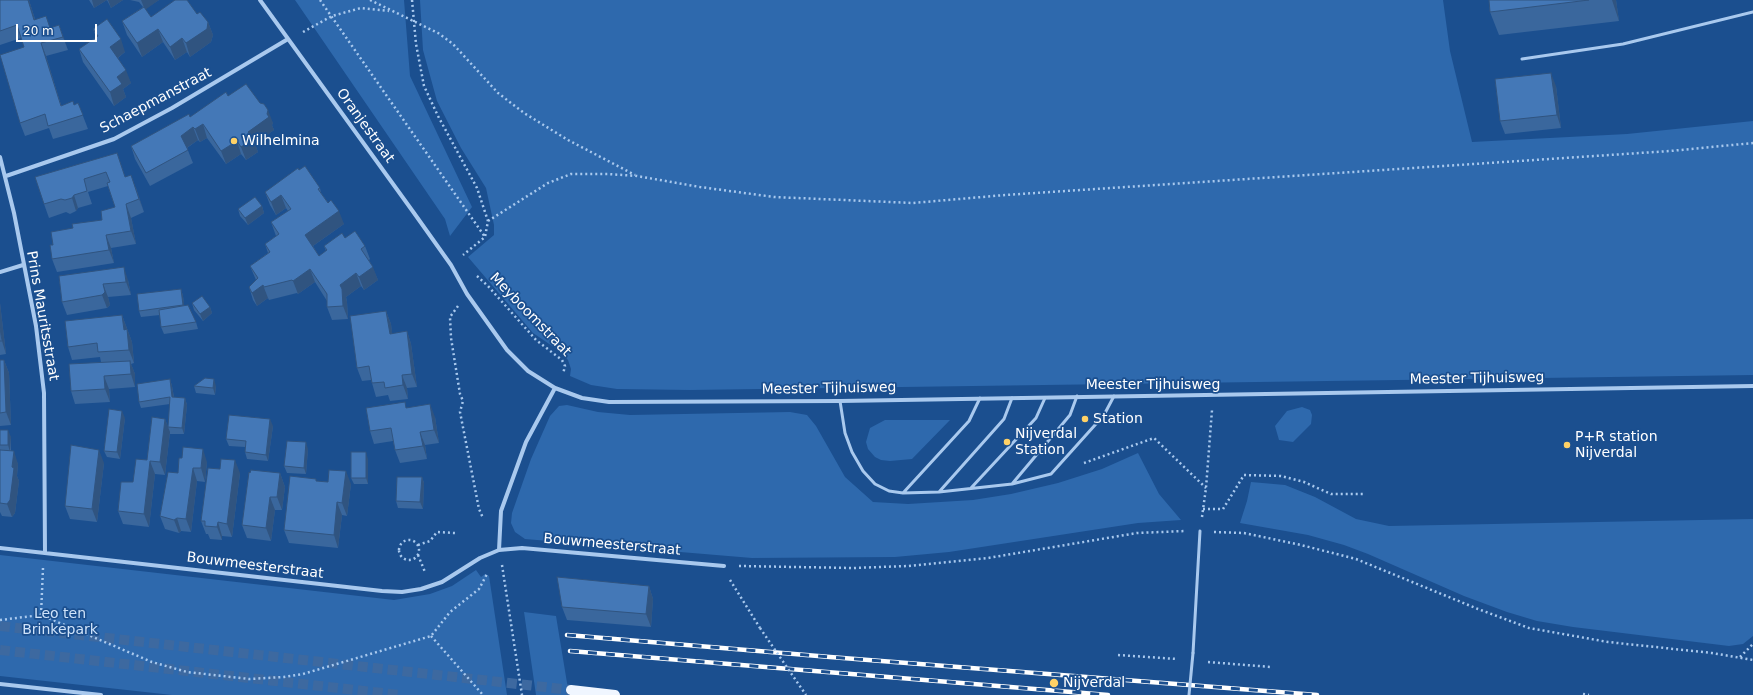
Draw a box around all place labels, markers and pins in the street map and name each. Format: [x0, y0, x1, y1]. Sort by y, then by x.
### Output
place label: Wilhelmina [242, 133, 320, 149]
marker: Wilhelmina [229, 136, 239, 146]
place label: Station [1093, 411, 1143, 427]
marker: Station [1080, 414, 1090, 424]
place label: Nijverdal Station [1015, 426, 1077, 458]
place label: P+R station Nijverdal [1575, 429, 1658, 462]
marker: Nijverdal Station [1002, 437, 1012, 447]
marker: P+R station Nijverdal [1562, 440, 1572, 450]
place label: Nijverdal [1063, 675, 1125, 691]
marker: Nijverdal [1048, 677, 1060, 689]

